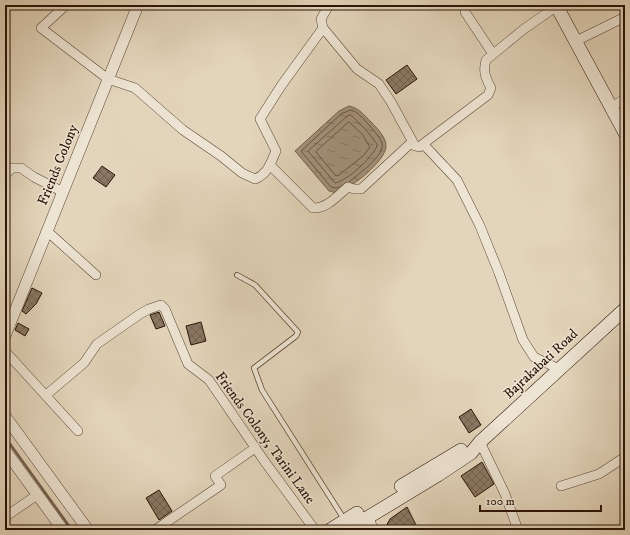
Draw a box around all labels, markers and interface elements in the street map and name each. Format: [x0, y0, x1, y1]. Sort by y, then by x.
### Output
street label: Friends Colony [34, 122, 82, 208]
street label: Bajrakabati Road [500, 325, 582, 403]
street label: Friends Colony, Tarini Lane [211, 368, 319, 508]
scale bar [480, 487, 601, 513]
text: 100 m [486, 494, 515, 509]

